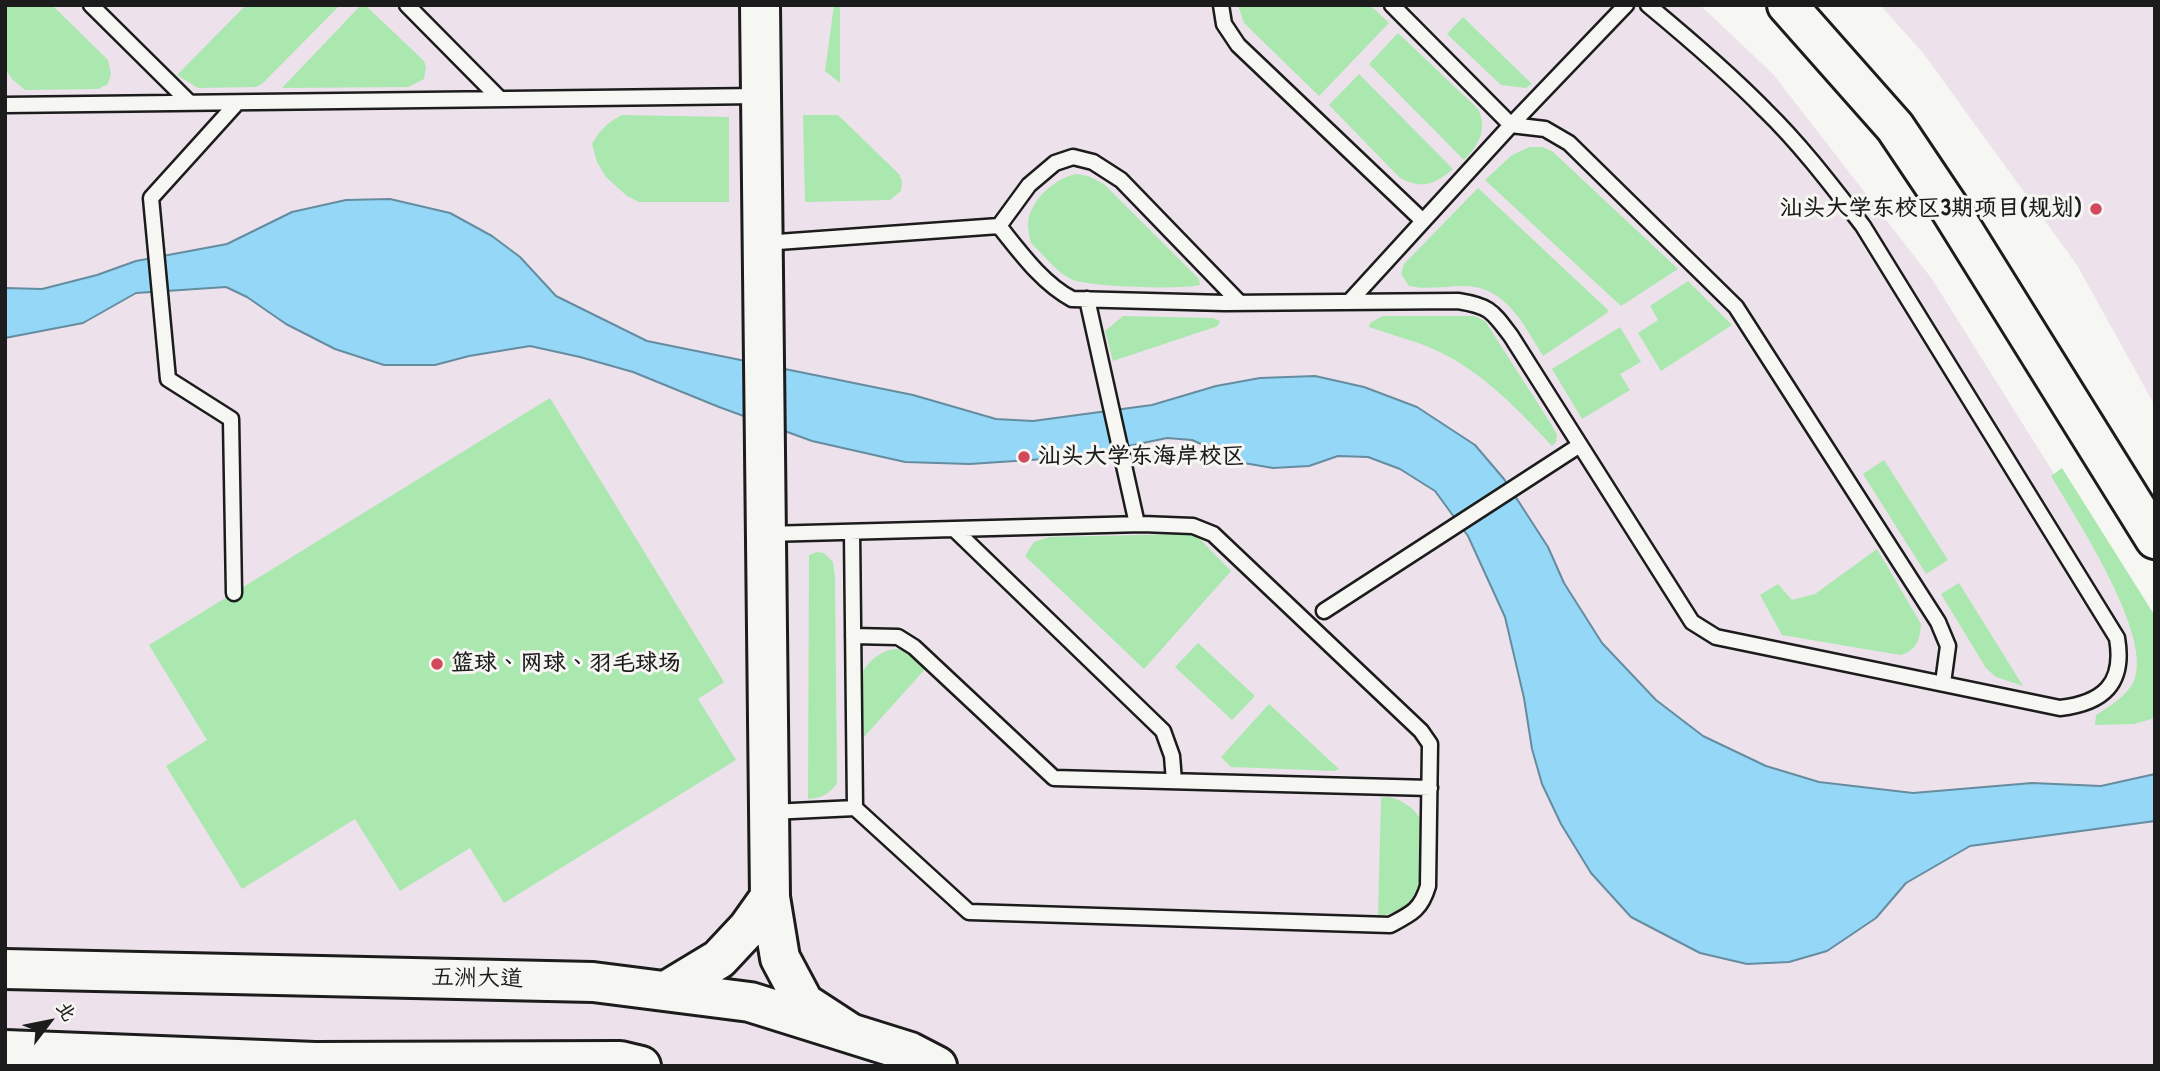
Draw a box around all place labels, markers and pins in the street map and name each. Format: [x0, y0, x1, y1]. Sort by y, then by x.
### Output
place label: 汕头大学东校区3期项目(规划) [1780, 195, 2082, 223]
marker: 汕头大学东校区3期项目(规划) [2088, 201, 2104, 217]
place label: 汕头大学东海岸校区 [1038, 443, 1245, 471]
marker: 汕头大学东海岸校区 [1016, 449, 1032, 465]
place label: 篮球、网球、羽毛球场 [451, 650, 681, 678]
marker: 篮球、网球、羽毛球场 [429, 656, 445, 672]

